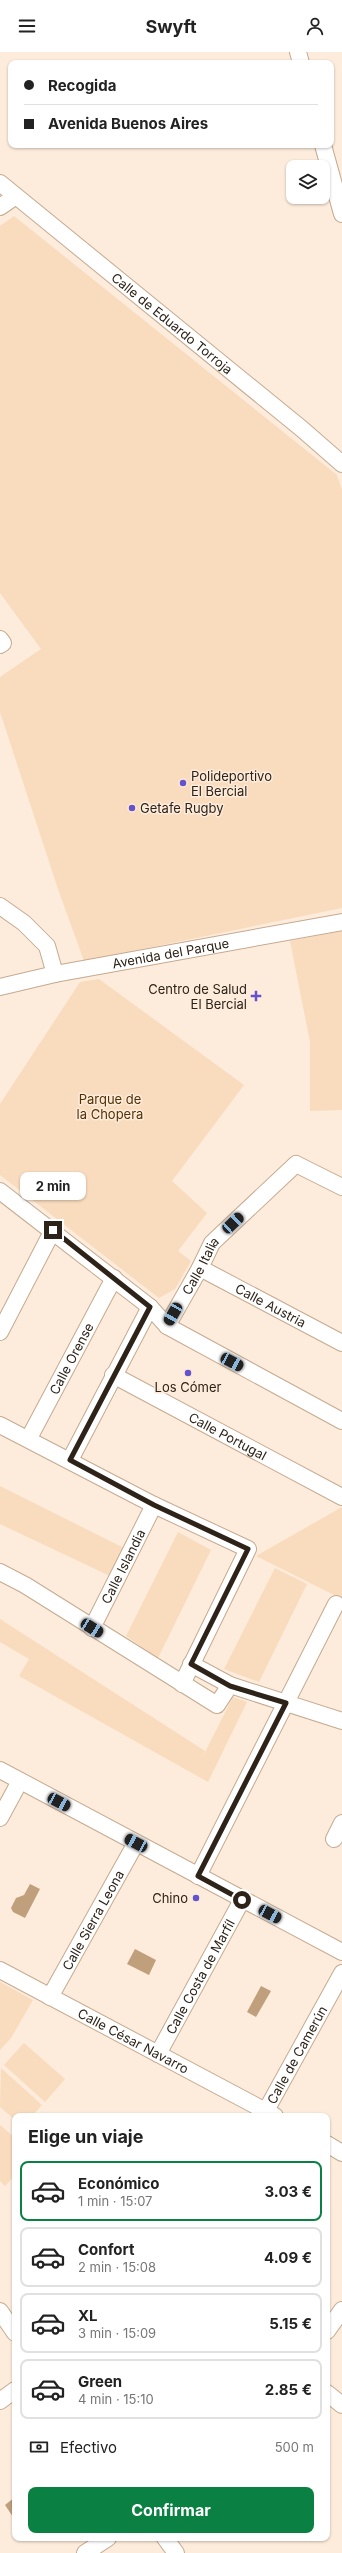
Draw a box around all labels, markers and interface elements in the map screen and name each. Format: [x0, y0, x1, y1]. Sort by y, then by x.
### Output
icon: menu [16, 15, 38, 37]
icon: person [304, 15, 326, 37]
text: Swyft [145, 16, 197, 37]
text: Recogida [48, 76, 116, 95]
text: Avenida Buenos Aires [48, 114, 208, 133]
map controls [286, 160, 330, 204]
button: layers [286, 160, 330, 204]
street label: Calle de Eduardo Torroja [108, 269, 236, 377]
place label: Polideportivo El Bercial [191, 768, 272, 799]
marker: Polideportivo El Bercial [178, 778, 188, 788]
place label: Getafe Rugby [140, 800, 224, 816]
marker: Getafe Rugby [127, 803, 137, 813]
street label: Avenida del Parque [111, 935, 230, 971]
place label: Centro de Salud El Bercial [148, 981, 247, 1012]
marker: Centro de Salud El Bercial [250, 990, 262, 1002]
park label: Parque de la Chopera [77, 1091, 143, 1122]
callout: 2 min [20, 1172, 86, 1200]
text: 2 min [36, 1178, 70, 1194]
car [220, 1210, 246, 1236]
route end [44, 1221, 62, 1239]
street label: Calle Italia [179, 1233, 222, 1298]
street label: Calle Austria [233, 1280, 309, 1331]
car [162, 1301, 184, 1327]
street label: Calle Orense [46, 1320, 97, 1397]
car [219, 1351, 245, 1373]
marker: Los Cómer [183, 1368, 193, 1378]
place label: Los Cómer [155, 1379, 222, 1395]
street label: Calle Portugal [186, 1409, 269, 1463]
street label: Calle Islandia [98, 1526, 149, 1606]
car [79, 1617, 105, 1639]
car [46, 1791, 72, 1813]
car [123, 1832, 149, 1854]
street label: Calle Sierra Leona [59, 1867, 127, 1973]
place label: Chino [152, 1890, 188, 1906]
route start [233, 1891, 251, 1909]
marker: Chino [191, 1893, 201, 1903]
car [257, 1903, 283, 1925]
street label: Calle Costa de Marfíl [162, 1917, 238, 2037]
street label: Calle de Camerún [263, 2003, 330, 2107]
street label: Calle César Navarro [75, 2005, 192, 2077]
text: Elige un viaje [28, 2126, 143, 2147]
icon: car [30, 2173, 66, 2209]
text: Económico [78, 2174, 159, 2193]
text: 3.03 € [264, 2182, 312, 2201]
text: 1 min · 15:07 [78, 2193, 152, 2209]
icon: car [30, 2239, 66, 2275]
text: Confort [78, 2240, 134, 2259]
text: 4.09 € [264, 2248, 312, 2267]
text: 2 min · 15:08 [78, 2259, 156, 2275]
icon: car [30, 2305, 66, 2341]
text: XL [78, 2306, 98, 2325]
text: 5.15 € [269, 2314, 312, 2333]
text: 3 min · 15:09 [78, 2325, 156, 2341]
icon: car [30, 2371, 66, 2407]
text: Green [78, 2372, 122, 2391]
text: 2.85 € [265, 2380, 312, 2399]
text: 4 min · 15:10 [78, 2391, 154, 2407]
icon: cash [28, 2436, 50, 2458]
text: Efectivo [60, 2438, 117, 2457]
text: 500 m [275, 2439, 314, 2455]
button: Confirmar [28, 2487, 314, 2533]

